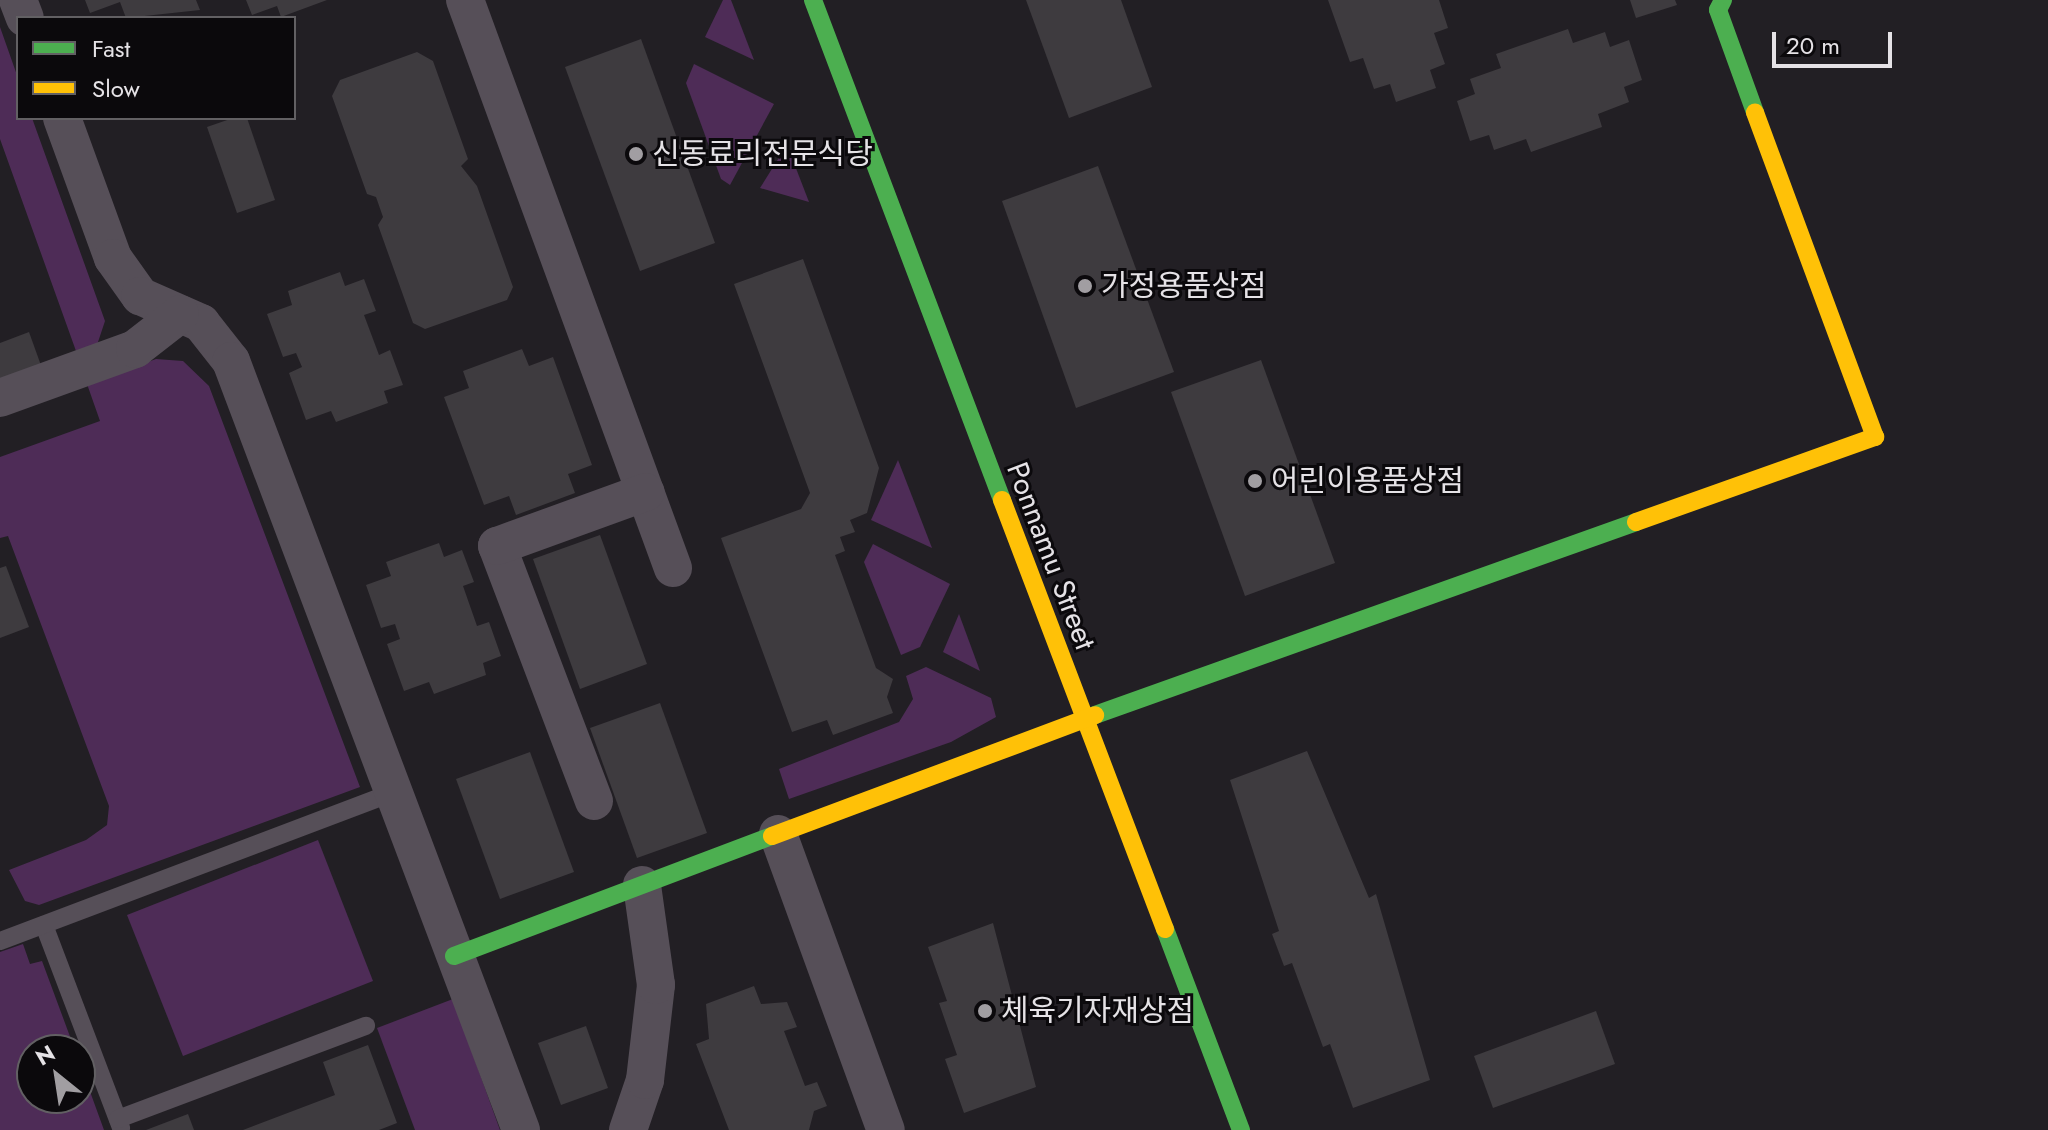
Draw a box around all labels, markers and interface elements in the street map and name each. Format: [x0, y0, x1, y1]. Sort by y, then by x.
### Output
legend [16, 16, 296, 120]
scale bar [1776, 16, 1896, 66]
text: 20 m [1786, 28, 1840, 63]
text: Fast [92, 31, 130, 66]
text: Slow [92, 71, 140, 106]
place label: 신동료리전문식당 [652, 136, 873, 172]
marker: 신동료리전문식당 [627, 145, 645, 163]
place label: 가정용품상점 [1101, 268, 1267, 304]
marker: 가정용품상점 [1076, 277, 1094, 295]
street label: Ponnamu Street [999, 457, 1103, 655]
place label: 어린이용품상점 [1271, 463, 1464, 499]
marker: 어린이용품상점 [1246, 472, 1264, 490]
place label: 체육기자재상점 [1001, 993, 1194, 1029]
marker: 체육기자재상점 [976, 1002, 994, 1020]
north arrow [16, 1034, 96, 1114]
text: N [29, 1037, 61, 1073]

